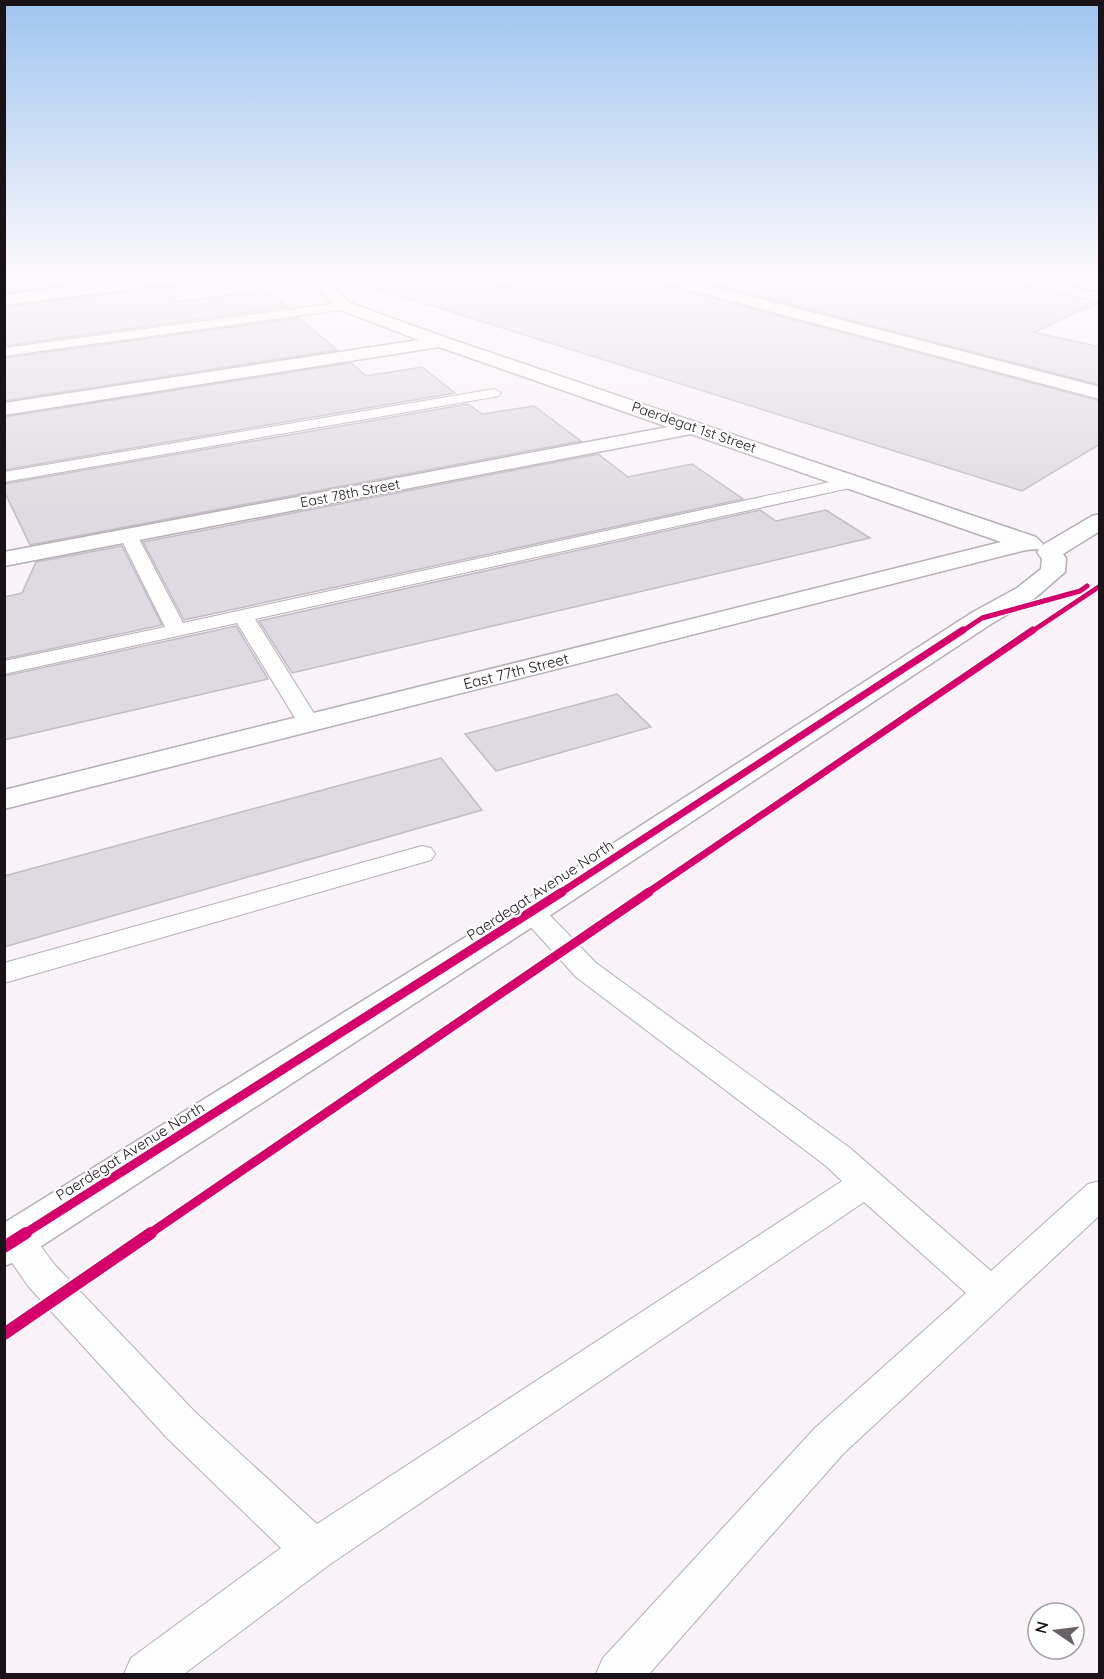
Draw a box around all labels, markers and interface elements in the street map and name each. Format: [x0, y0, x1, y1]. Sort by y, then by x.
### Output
street label: Paerdegat 1st Street [629, 397, 759, 457]
street label: East 78th Street [299, 474, 402, 511]
street label: East 77th Street [461, 649, 571, 693]
street label: Paerdegat Avenue North [463, 835, 617, 945]
street label: Paerdegat Avenue North [52, 1097, 208, 1205]
north arrow [1026, 1601, 1086, 1661]
text: N [1030, 1619, 1053, 1635]

